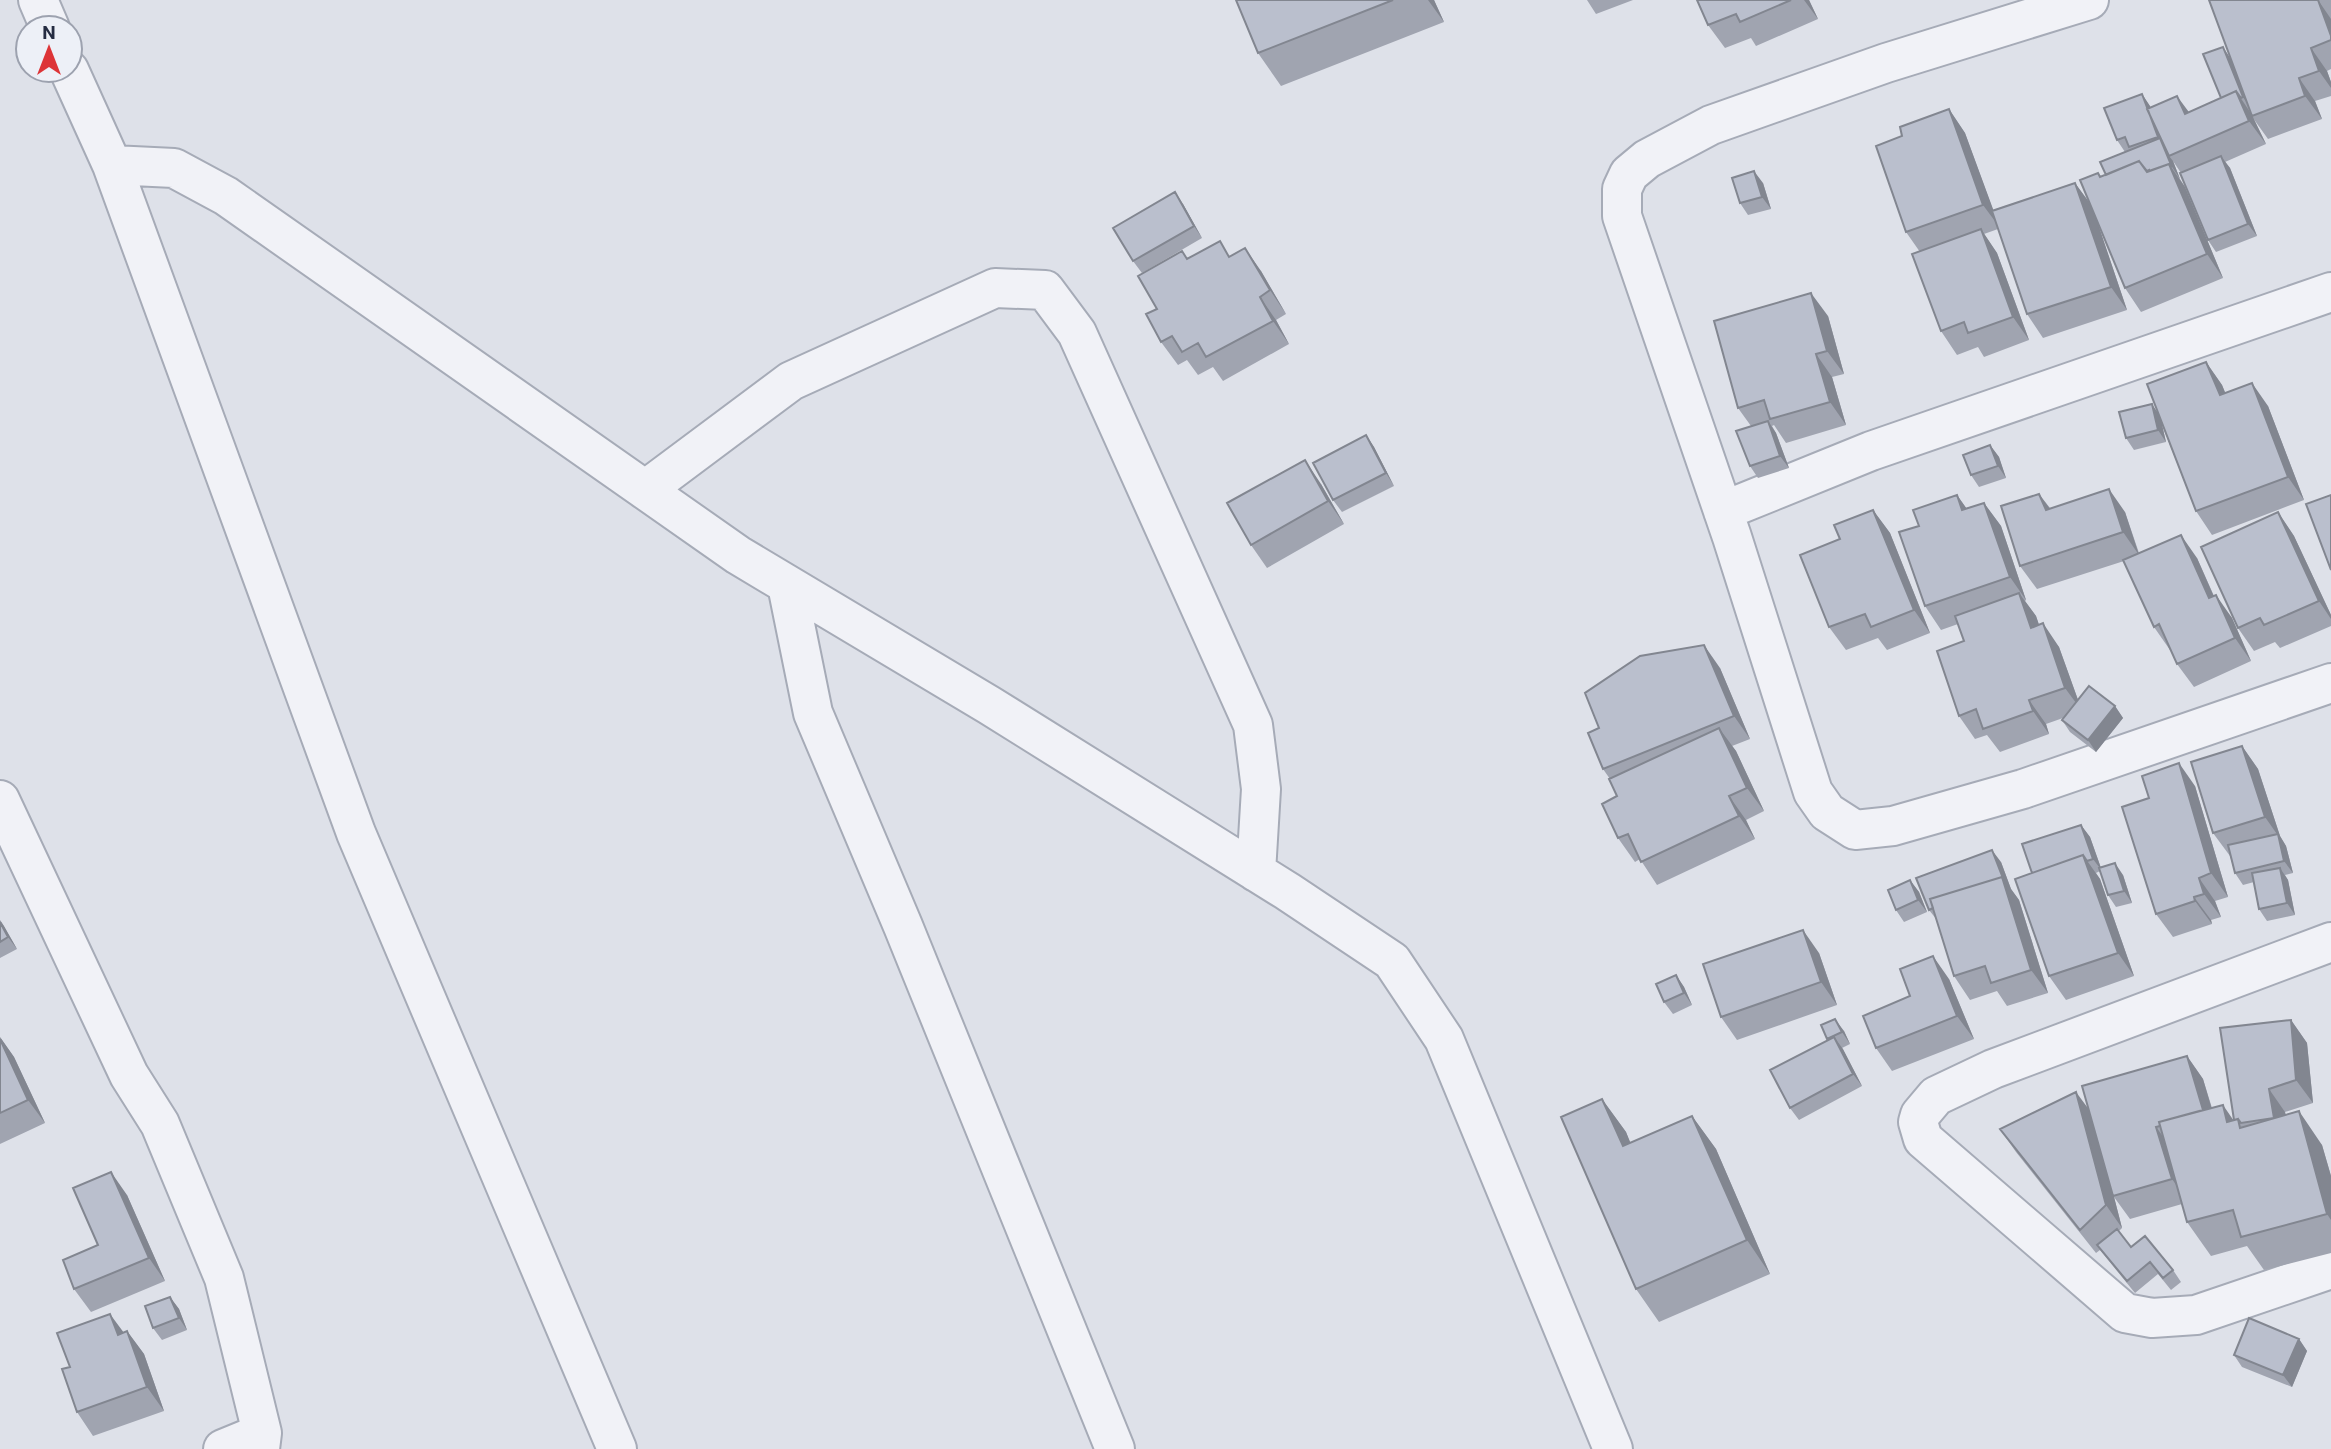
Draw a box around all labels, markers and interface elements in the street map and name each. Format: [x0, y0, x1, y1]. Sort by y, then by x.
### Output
north arrow [14, 14, 84, 84]
text: N [42, 21, 56, 44]

